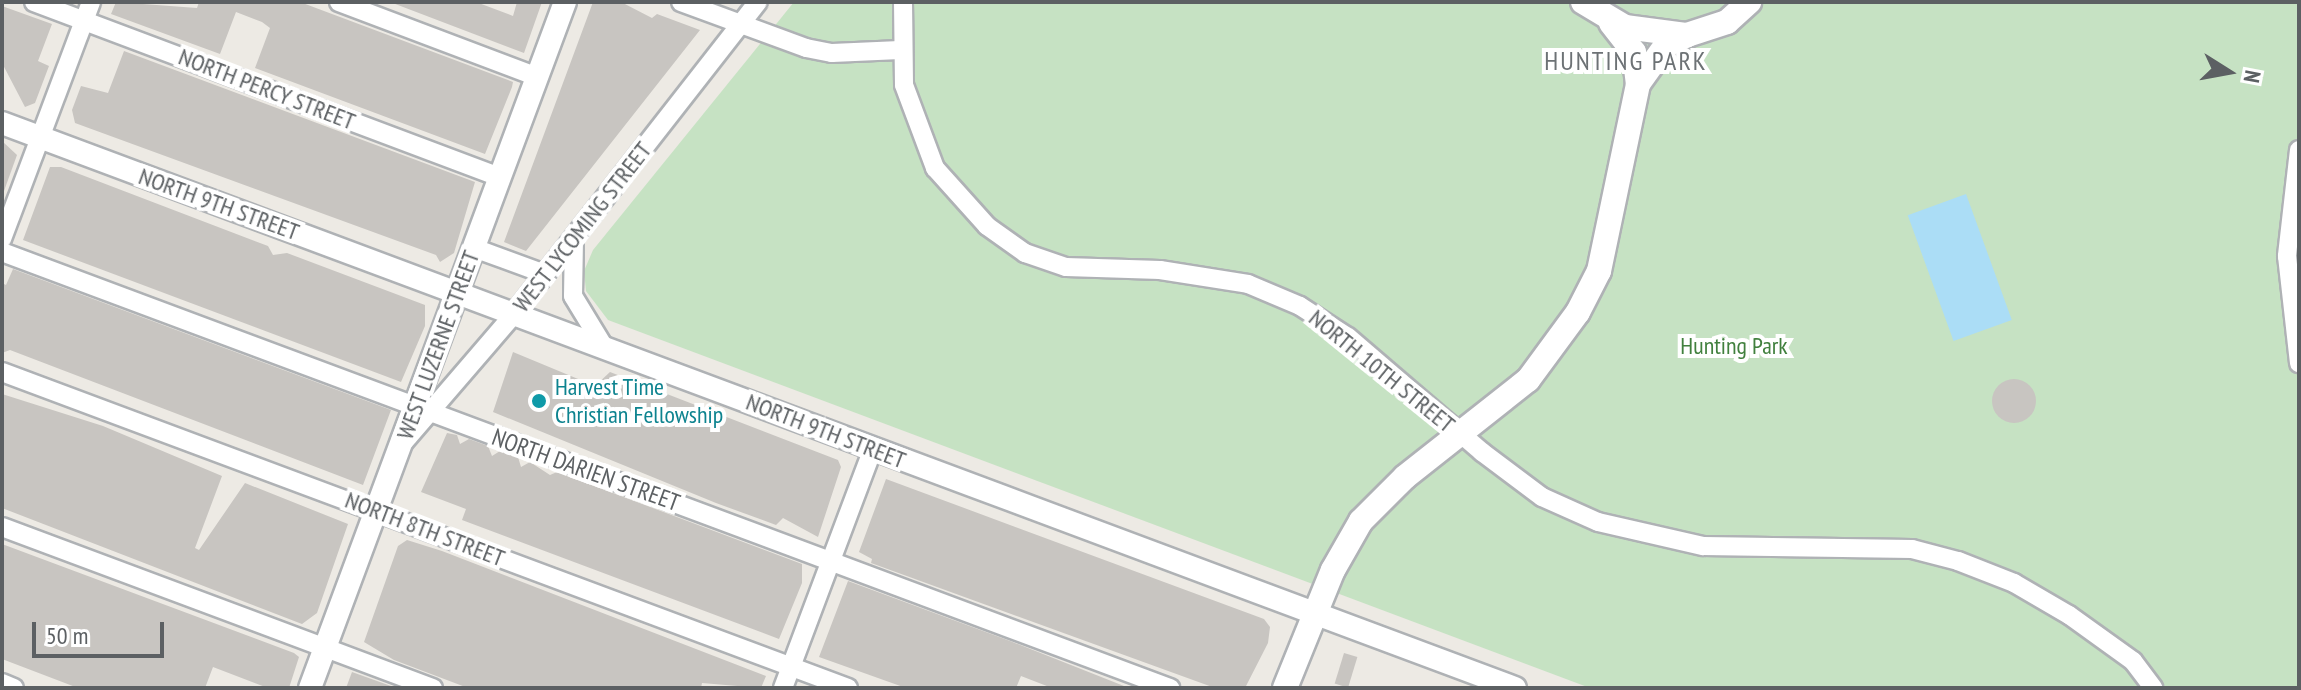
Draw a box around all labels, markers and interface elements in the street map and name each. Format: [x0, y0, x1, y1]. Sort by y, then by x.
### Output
north arrow [2189, 32, 2269, 112]
street label: NORTH PERCY STREET [174, 42, 360, 136]
district label: HUNTING PARK [1544, 45, 1708, 77]
text: N [2238, 68, 2267, 85]
street label: WEST LYCOMING STREET [506, 136, 658, 318]
street label: NORTH 9TH STREET [135, 162, 303, 246]
street label: WEST LUZERNE STREET [390, 246, 486, 444]
street label: NORTH 10TH STREET [1303, 303, 1461, 439]
park label: Hunting Park [1680, 332, 1788, 360]
place label: Harvest Time Christian Fellowship [555, 373, 723, 429]
street label: NORTH 9TH STREET [742, 387, 910, 475]
marker: Harvest Time Christian Fellowship [530, 392, 548, 410]
street label: NORTH DARIEN STREET [488, 423, 684, 517]
street label: NORTH 8TH STREET [341, 485, 509, 573]
scale bar [36, 606, 168, 656]
text: 50 m [46, 620, 88, 651]

